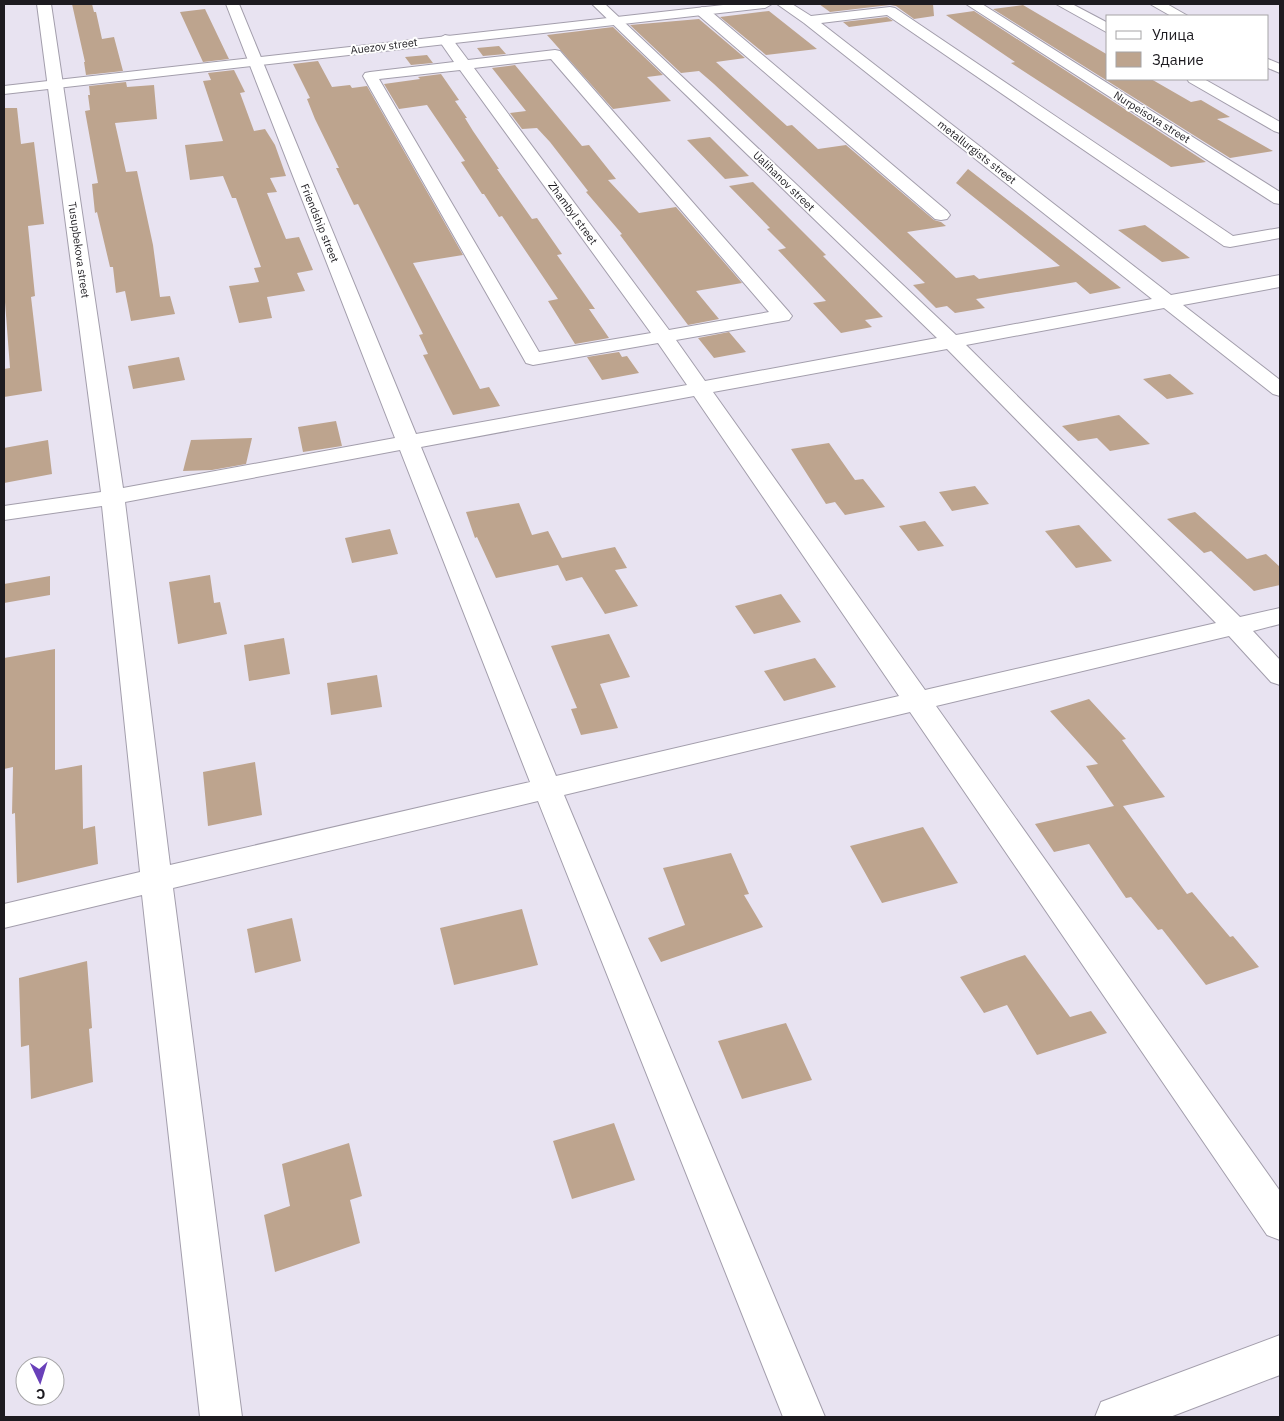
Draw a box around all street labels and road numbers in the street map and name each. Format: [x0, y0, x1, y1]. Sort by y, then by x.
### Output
street label: Auezov street [350, 35, 418, 57]
street label: Nurpeisova street [1111, 88, 1193, 146]
street label: metallurgists street [935, 117, 1019, 187]
street label: Ualihanov street [750, 148, 818, 214]
street label: Zhambyl street [545, 179, 601, 247]
street label: Friendship street [298, 182, 342, 265]
street label: Tusupbekova street [65, 201, 93, 299]

